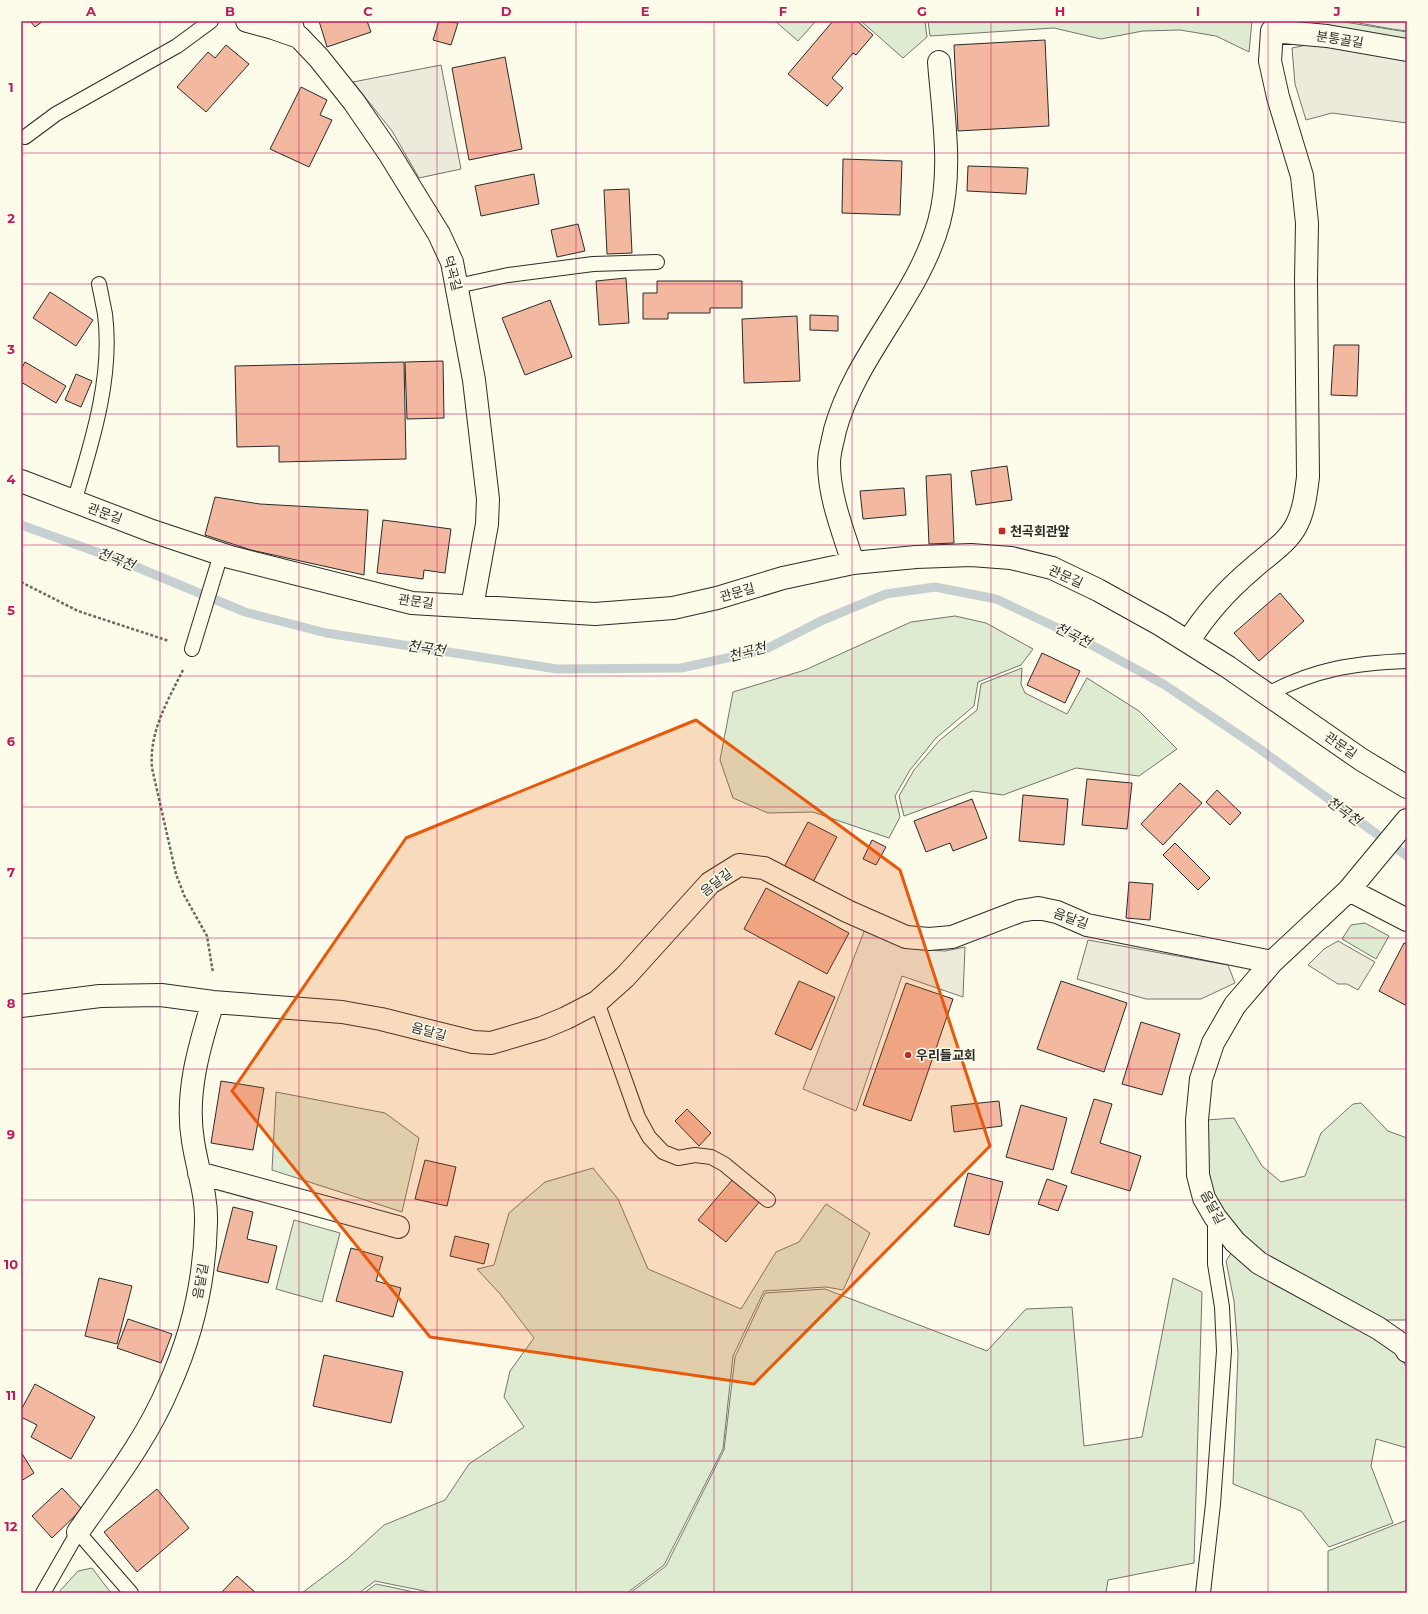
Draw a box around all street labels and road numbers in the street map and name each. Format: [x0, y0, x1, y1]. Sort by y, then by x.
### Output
street label: 분통골길 [1315, 27, 1365, 51]
street label: 덕곡길 [440, 254, 466, 292]
street label: 관문길 [85, 499, 125, 527]
street label: 관문길 [1046, 561, 1086, 591]
street label: 관문길 [718, 579, 756, 605]
street label: 관문길 [397, 591, 435, 611]
street label: 관문길 [1322, 728, 1360, 762]
street label: 음달길 [697, 865, 735, 899]
street label: 음달길 [1051, 904, 1091, 932]
street label: 음달길 [410, 1019, 448, 1043]
street label: 음달길 [1198, 1187, 1228, 1227]
street label: 음달길 [189, 1262, 211, 1300]

